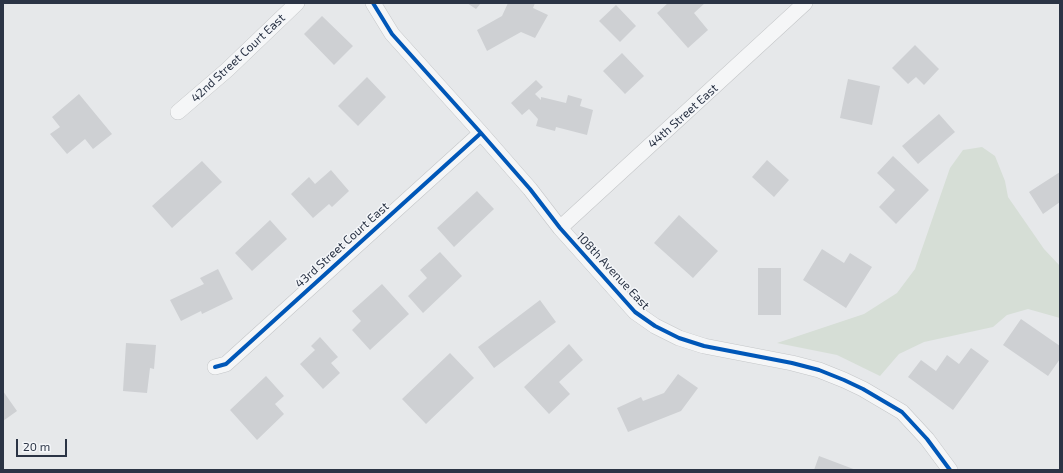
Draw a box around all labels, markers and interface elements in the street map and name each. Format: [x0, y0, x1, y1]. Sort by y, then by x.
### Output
street label: 42nd Street Court East [188, 11, 288, 105]
street label: 44th Street East [645, 81, 721, 151]
street label: 43rd Street Court East [292, 199, 392, 291]
street label: 108th Avenue East [574, 229, 652, 313]
scale bar [18, 431, 69, 457]
text: 20 m [23, 439, 50, 453]

